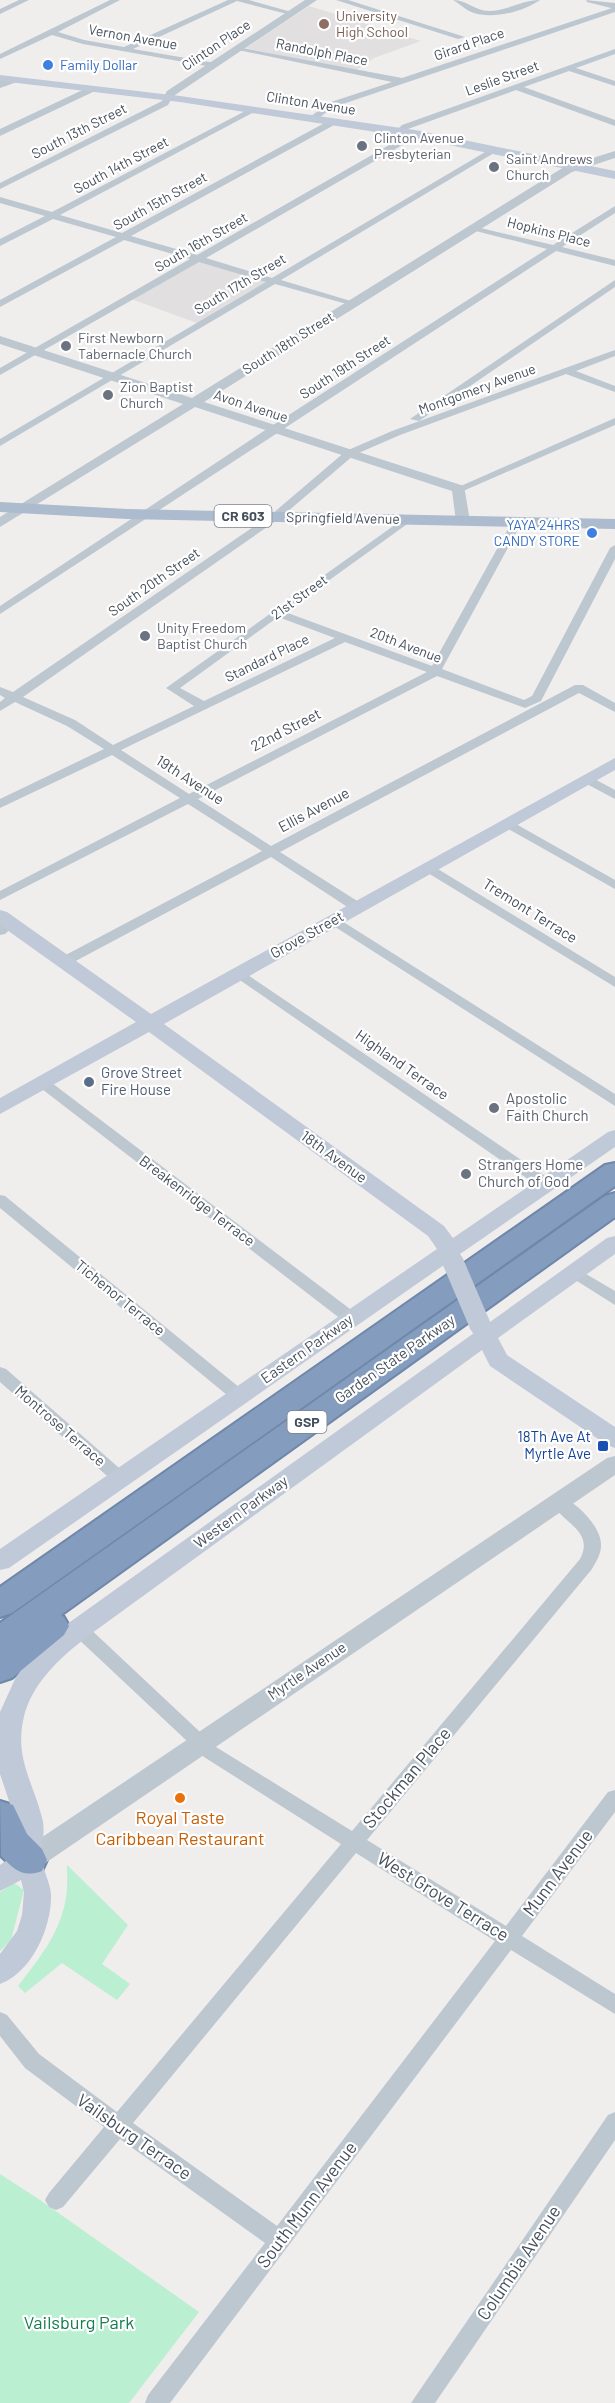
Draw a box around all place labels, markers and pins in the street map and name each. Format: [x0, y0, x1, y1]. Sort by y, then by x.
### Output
place label: University High School [336, 7, 408, 40]
marker: University High School [317, 17, 331, 31]
place label: Family Dollar [60, 56, 137, 73]
marker: Family Dollar [41, 58, 55, 72]
place label: Clinton Avenue Presbyterian [374, 129, 464, 162]
marker: Clinton Avenue Presbyterian [355, 139, 369, 153]
place label: Saint Andrews Church [506, 150, 593, 183]
marker: Saint Andrews Church [487, 160, 501, 174]
place label: First Newborn Tabernacle Church [78, 329, 192, 362]
marker: First Newborn Tabernacle Church [59, 339, 73, 353]
place label: Zion Baptist Church [120, 378, 193, 411]
marker: Zion Baptist Church [101, 388, 115, 402]
place label: YAYA 24HRS CANDY STORE [494, 516, 580, 549]
marker: YAYA 24HRS CANDY STORE [585, 526, 599, 540]
place label: Unity Freedom Baptist Church [157, 619, 247, 652]
marker: Unity Freedom Baptist Church [138, 629, 152, 643]
place label: Grove Street Fire House [101, 1063, 182, 1098]
marker: Grove Street Fire House [82, 1075, 96, 1089]
place label: Apostolic Faith Church [506, 1089, 589, 1124]
marker: Apostolic Faith Church [487, 1101, 501, 1115]
place label: Strangers Home Church of God [478, 1155, 583, 1190]
marker: Strangers Home Church of God [459, 1167, 473, 1181]
place label: 18Th Ave At Myrtle Ave [517, 1427, 591, 1462]
marker: 18Th Ave At Myrtle Ave [596, 1439, 610, 1453]
marker: Royal Taste Caribbean Restaurant [173, 1791, 187, 1805]
place label: Royal Taste Caribbean Restaurant [95, 1806, 265, 1849]

